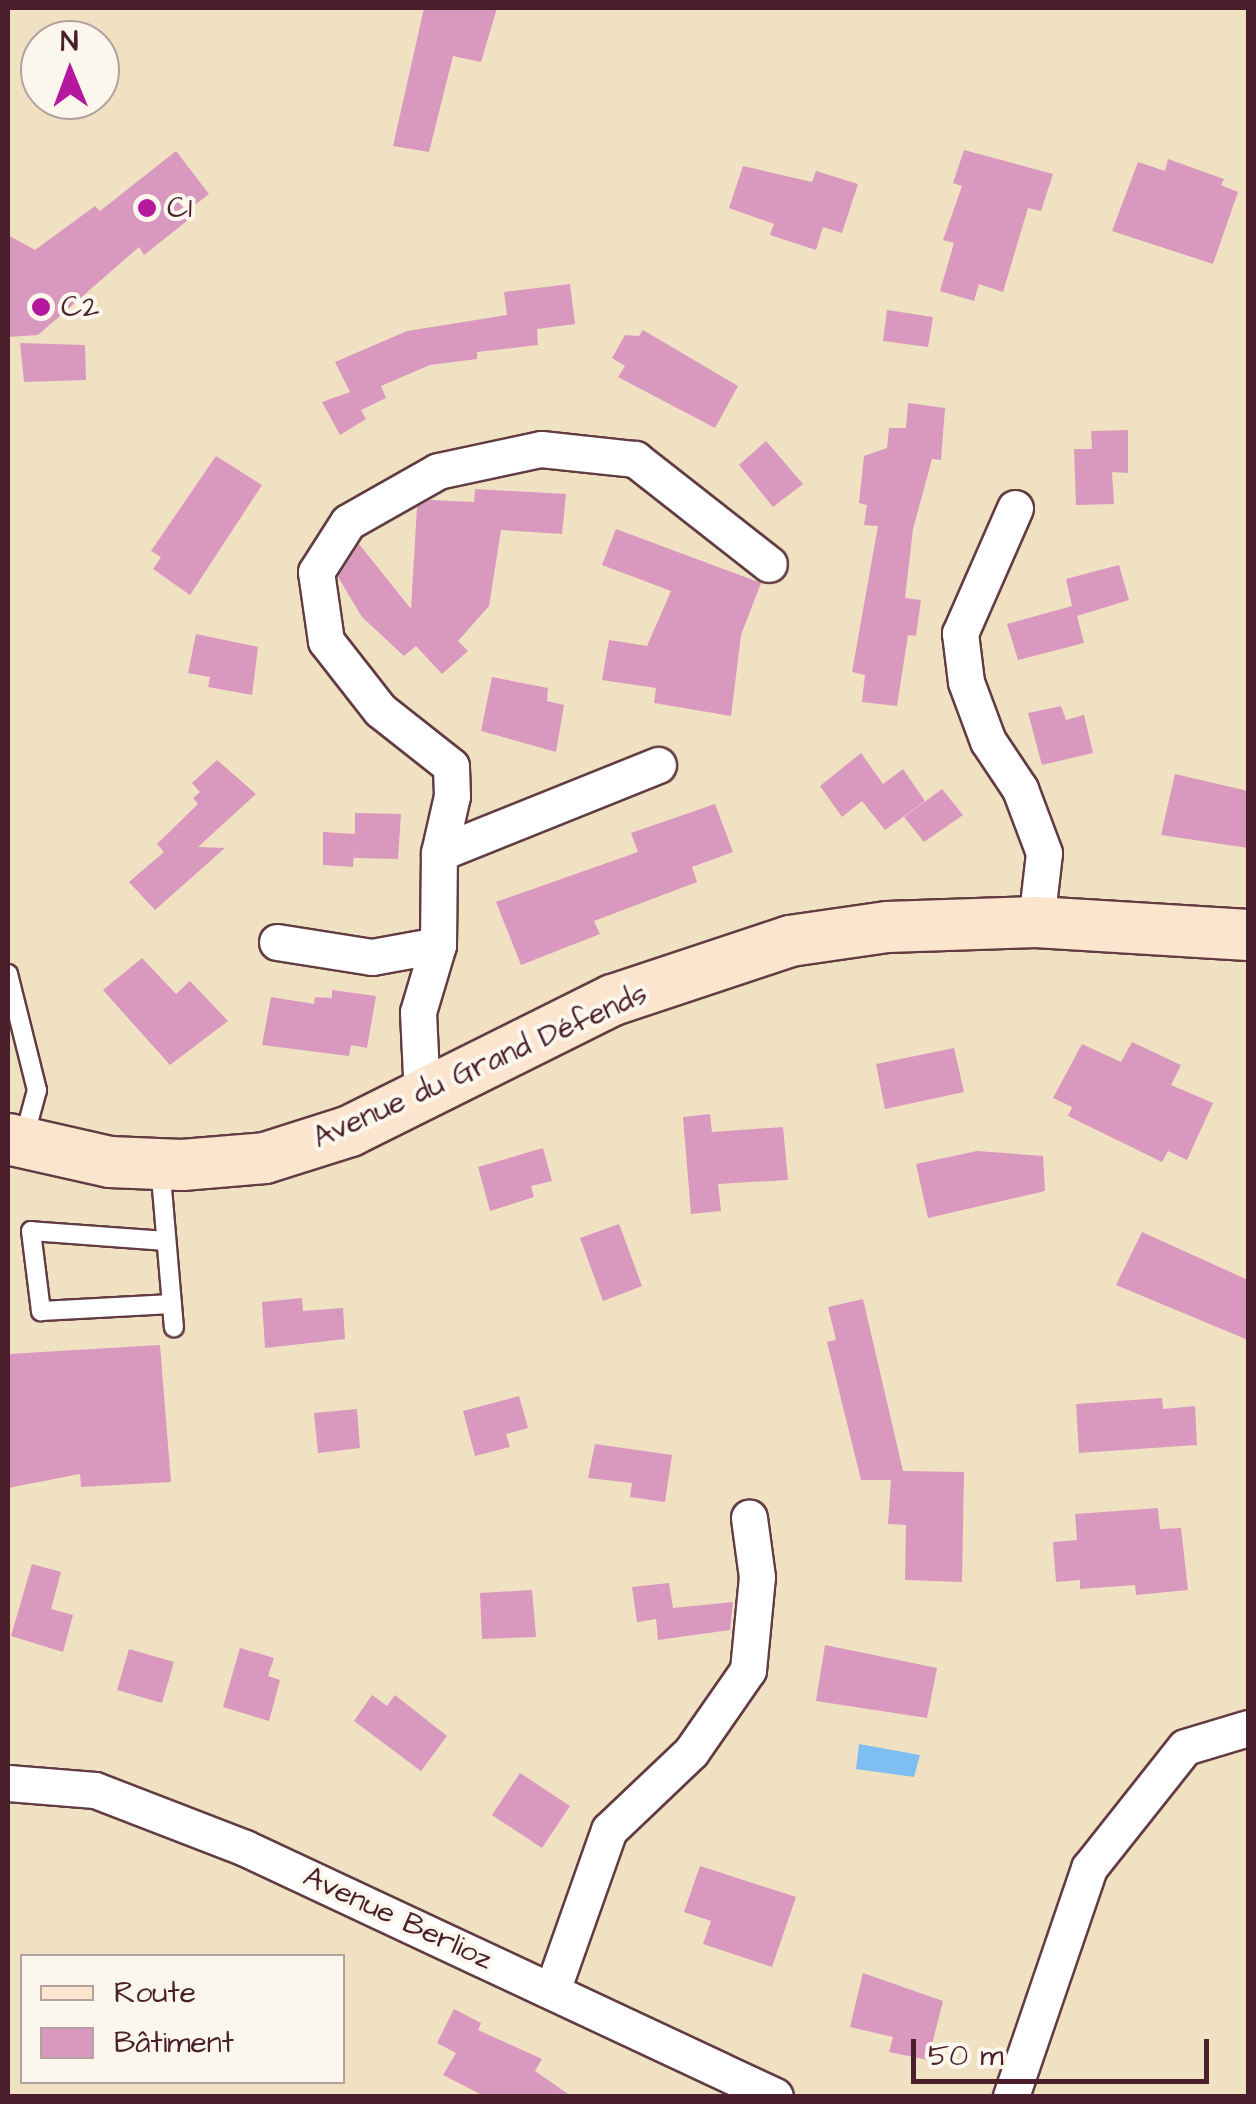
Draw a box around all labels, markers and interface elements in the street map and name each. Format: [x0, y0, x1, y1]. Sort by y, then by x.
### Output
north arrow [20, 20, 120, 120]
text: N [60, 22, 79, 61]
place label: C1 [167, 190, 192, 226]
marker: C1 [136, 197, 158, 219]
place label: C2 [61, 289, 99, 325]
marker: C2 [30, 296, 52, 318]
street label: Avenue du Grand Défends [307, 976, 653, 1156]
street label: Avenue Berlioz [298, 1858, 498, 1978]
legend [20, 1954, 345, 2084]
text: Route [114, 1972, 196, 2014]
scale bar [916, 2019, 1214, 2081]
text: Bâtiment [114, 2022, 234, 2064]
text: 50 m [928, 2035, 1004, 2077]

